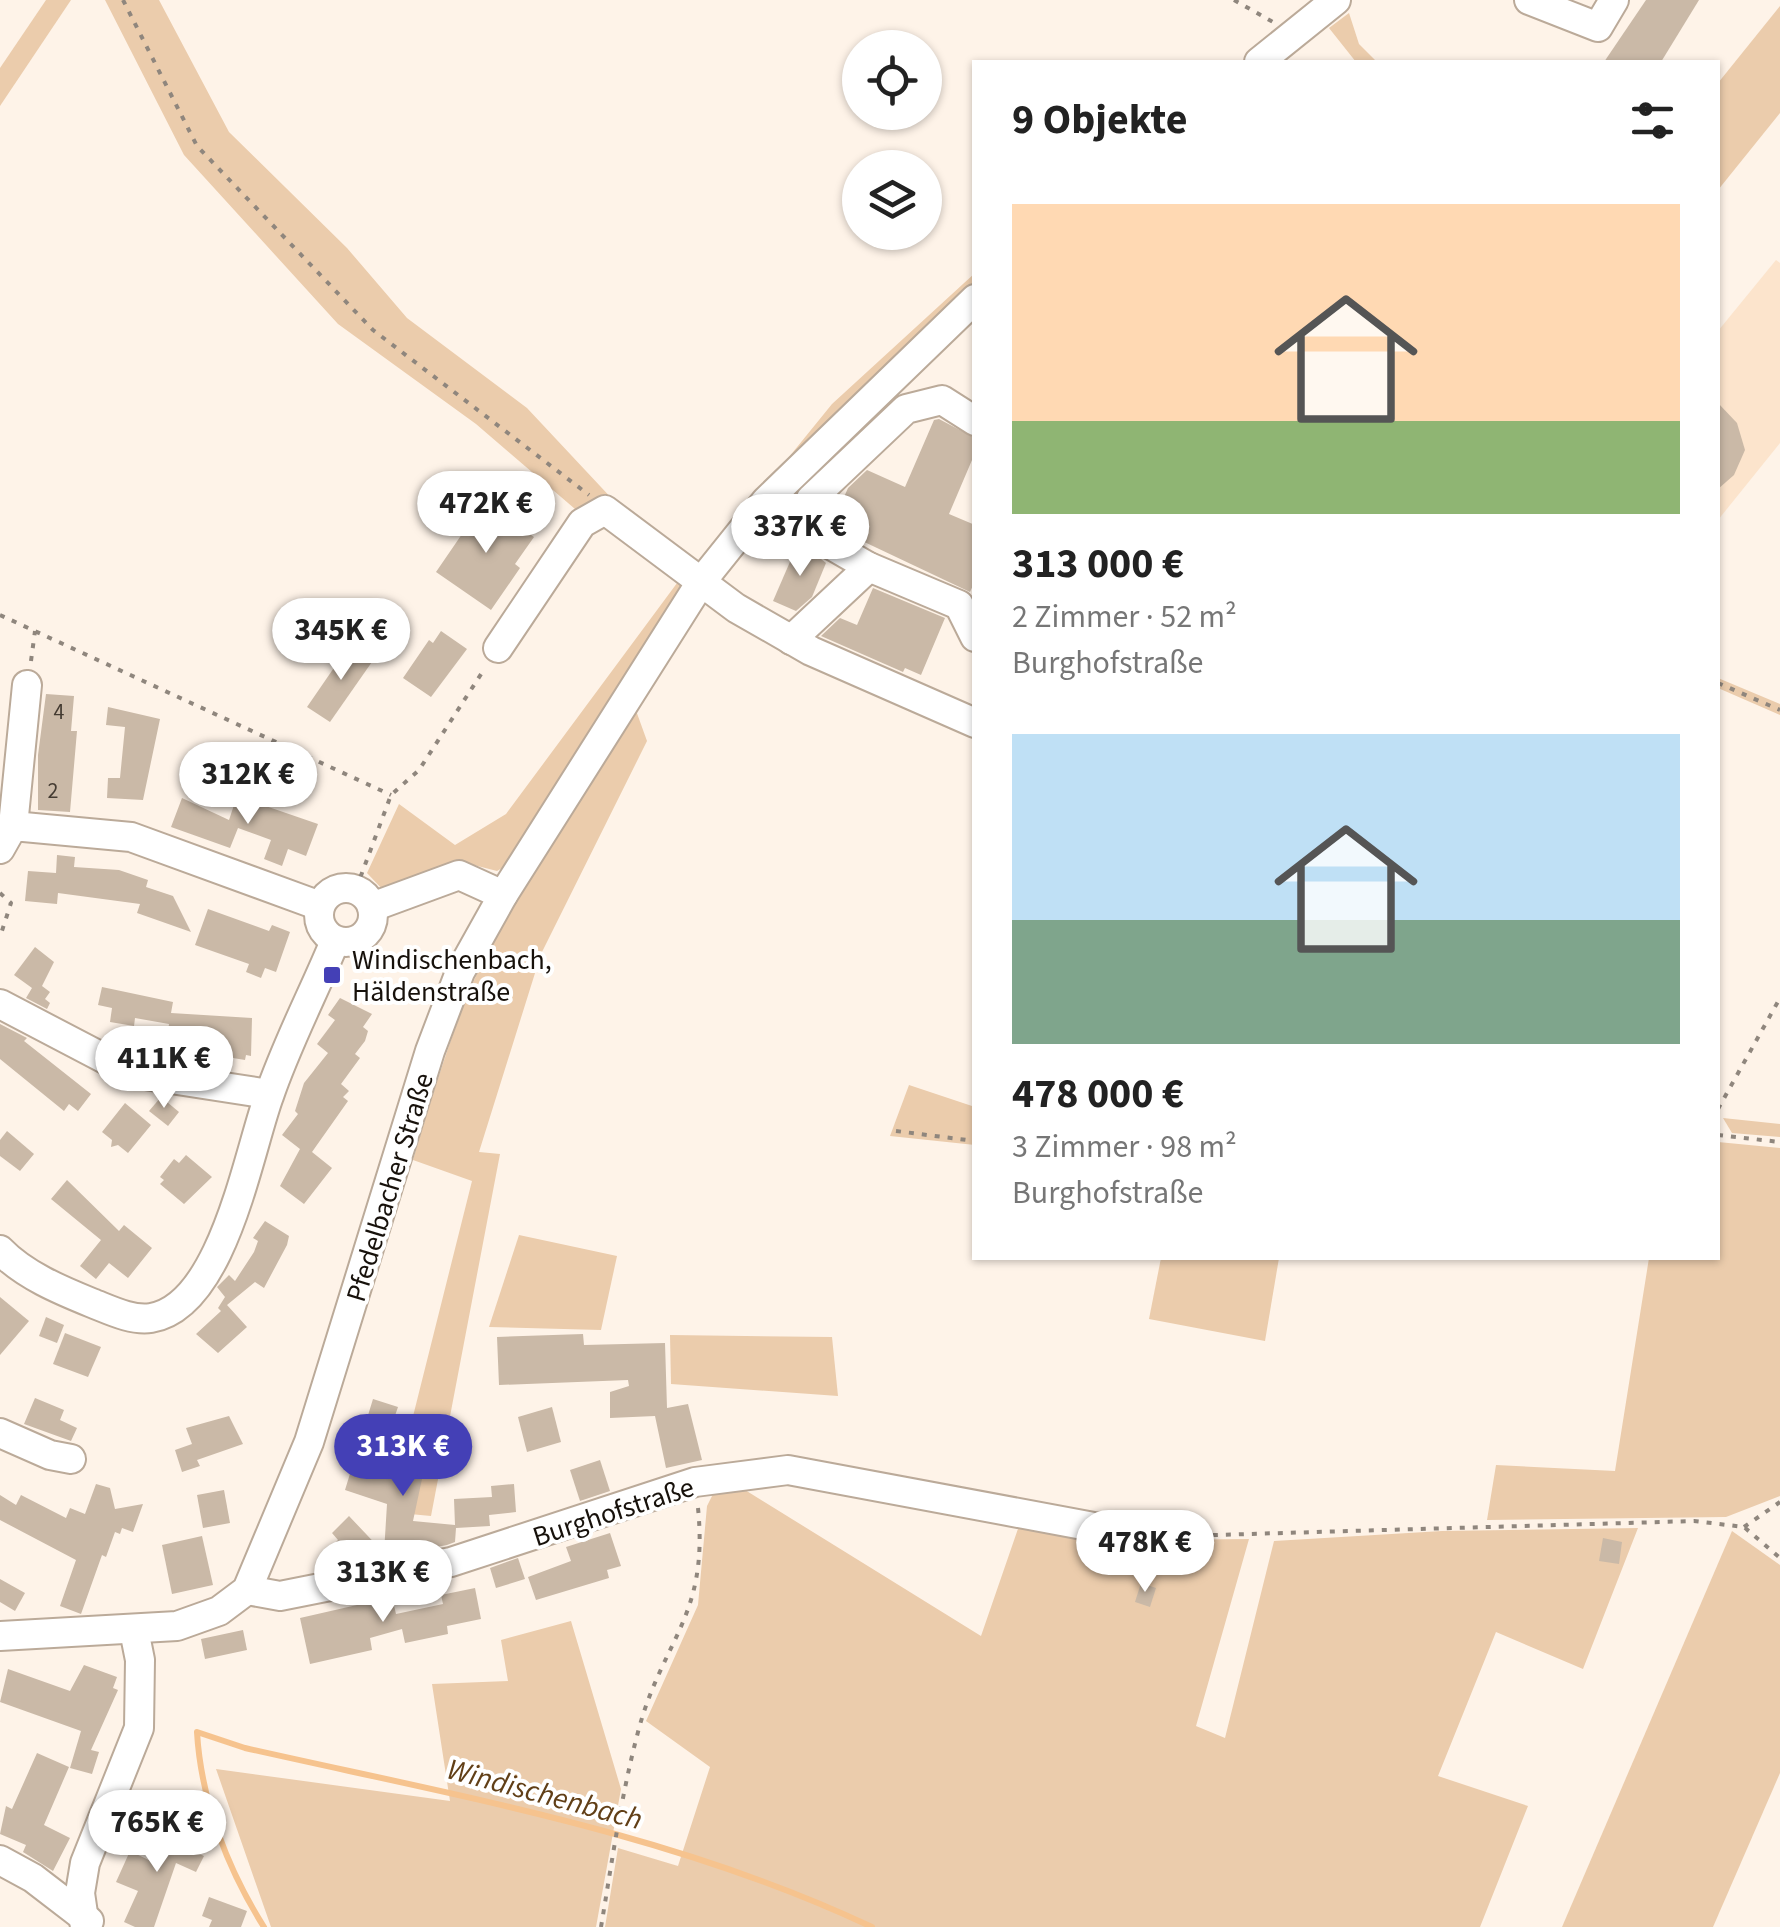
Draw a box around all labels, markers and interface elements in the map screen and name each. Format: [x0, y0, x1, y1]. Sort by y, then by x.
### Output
map controls [842, 30, 942, 250]
button: locate [842, 30, 942, 130]
text: 9 Objekte [1012, 90, 1187, 150]
icon: filters [1625, 93, 1680, 148]
button: layers [842, 150, 942, 250]
icon: home [1256, 269, 1436, 449]
pin: 472K € [405, 471, 567, 556]
text: 472K € [439, 480, 533, 526]
pin: 337K € [719, 494, 881, 579]
text: 337K € [753, 503, 847, 549]
text: 313 000 € [1012, 534, 1184, 594]
text: 2 Zimmer · 52 m² [1012, 594, 1237, 640]
pin: 345K € [260, 598, 422, 683]
text: 345K € [294, 607, 388, 653]
text: Burghofstraße [1012, 640, 1203, 686]
house number: 4 [54, 696, 65, 728]
pin: 312K € [167, 742, 329, 827]
text: 312K € [201, 751, 295, 797]
house number: 2 [48, 775, 58, 807]
icon: home [1256, 799, 1436, 979]
place label: Windischenbach, Häldenstraße [352, 940, 552, 1012]
marker: Windischenbach, Häldenstraße [321, 964, 343, 986]
pin: 411K € [83, 1026, 245, 1111]
text: 411K € [117, 1035, 211, 1081]
text: 478 000 € [1012, 1064, 1184, 1124]
street label: Pfedelbacher Straße [336, 1068, 444, 1307]
text: 3 Zimmer · 98 m² [1012, 1124, 1237, 1170]
text: Burghofstraße [1012, 1170, 1203, 1216]
pin: 313K € [322, 1414, 484, 1499]
text: 313K € [356, 1423, 450, 1469]
street label: Burghofstraße [527, 1467, 699, 1557]
pin: 478K € [1064, 1510, 1226, 1595]
text: 478K € [1098, 1519, 1192, 1565]
pin: 313K € [302, 1540, 464, 1625]
text: 313K € [336, 1549, 430, 1595]
water label: Windischenbach [442, 1748, 647, 1841]
pin: 765K € [76, 1790, 238, 1875]
text: 765K € [110, 1799, 204, 1845]

